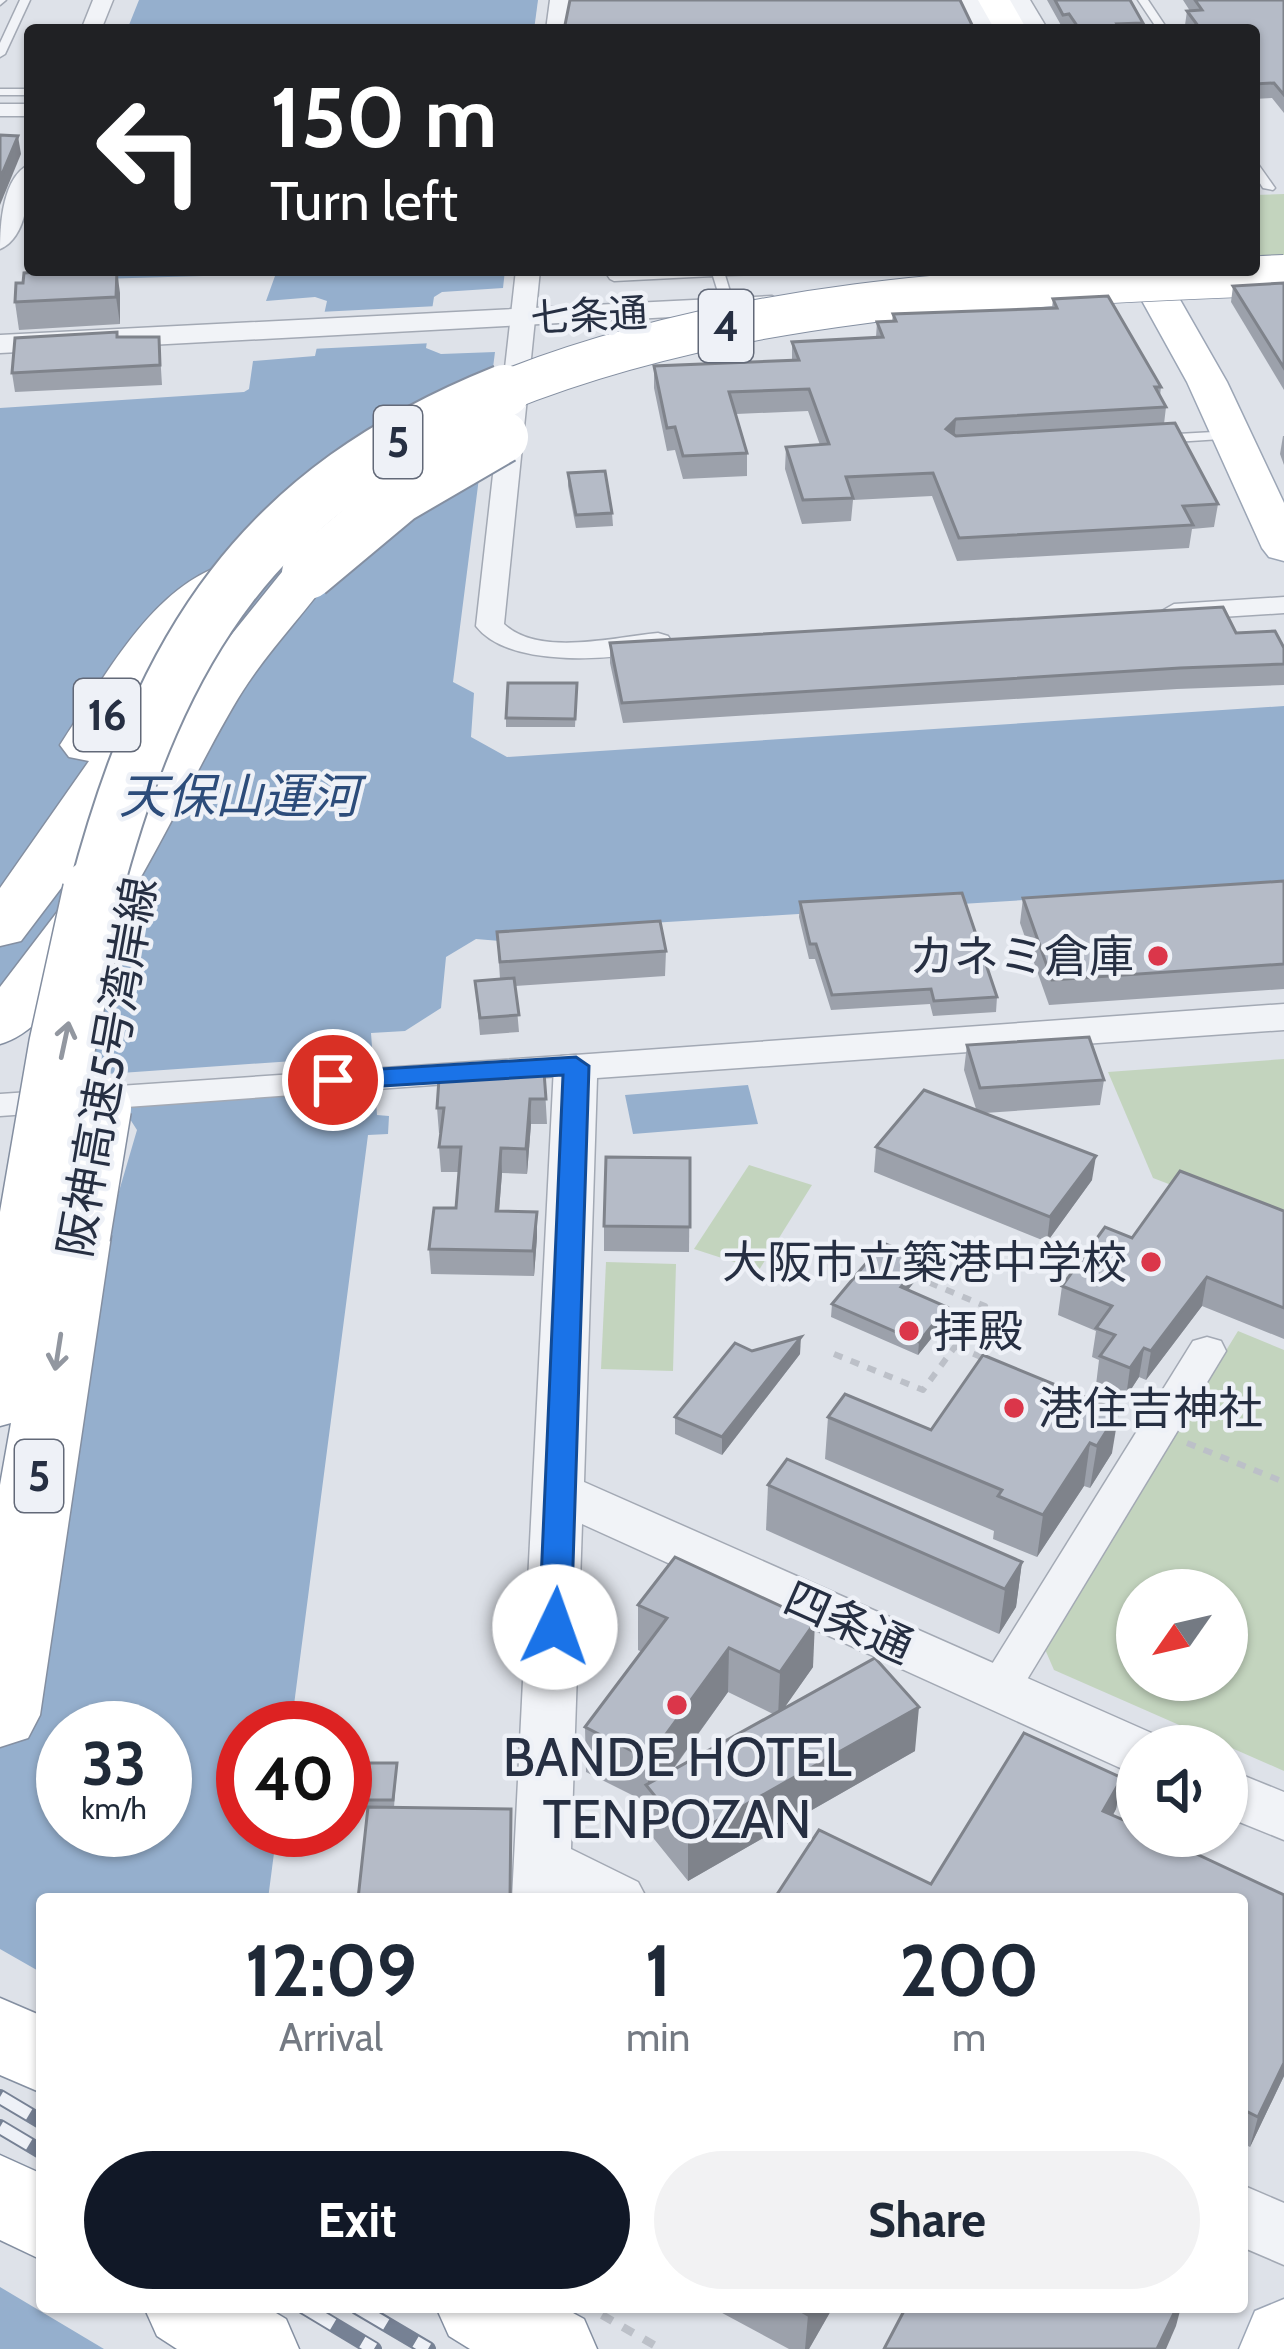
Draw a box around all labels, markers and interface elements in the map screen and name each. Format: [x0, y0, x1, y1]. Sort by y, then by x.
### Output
text: 150 m [270, 66, 497, 168]
icon: left [72, 72, 228, 228]
text: Turn left [270, 168, 458, 234]
street label: 七条通 [529, 288, 649, 342]
road number: 4 [699, 290, 753, 362]
road number: 5 [374, 406, 422, 478]
road number: 16 [74, 679, 140, 751]
water label: 天保山運河 [119, 767, 367, 825]
street label: 阪神高速5号湾岸線 [47, 873, 167, 1261]
place label: カネミ倉庫 [909, 929, 1134, 983]
marker: カネミ倉庫 [1145, 943, 1171, 969]
one-way arrow [54, 1022, 77, 1060]
pin [282, 1029, 384, 1131]
icon: arrive [300, 1047, 366, 1113]
place label: 大阪市立築港中学校 [722, 1235, 1127, 1289]
marker: 大阪市立築港中学校 [1138, 1249, 1164, 1275]
place label: 拝殿 [933, 1304, 1023, 1358]
marker: 拝殿 [896, 1318, 922, 1344]
one-way arrow [46, 1332, 69, 1371]
place label: 港住吉神社 [1038, 1381, 1263, 1435]
marker: 港住吉神社 [1001, 1395, 1027, 1421]
road number: 5 [15, 1440, 63, 1512]
position arrow [492, 1564, 618, 1690]
north arrow [1116, 1569, 1248, 1701]
map controls [1116, 1569, 1248, 1857]
street label: 四条通 [776, 1570, 922, 1674]
marker: BANDE HOTEL TENPOZAN [664, 1692, 690, 1718]
speed limit sign: 40 [216, 1701, 372, 1857]
place label: BANDE HOTEL TENPOZAN [502, 1724, 852, 1852]
button: sound [1116, 1725, 1248, 1857]
text: 33 [82, 1727, 146, 1800]
text: km/h [81, 1790, 147, 1827]
text: 12:09 [245, 1927, 417, 2014]
text: 1 [645, 1927, 671, 2014]
text: 200 [899, 1927, 1039, 2014]
text: Arrival [279, 2013, 383, 2061]
text: min [626, 2013, 690, 2061]
text: m [952, 2013, 986, 2061]
button: Exit [84, 2151, 630, 2289]
button: Share [654, 2151, 1200, 2289]

